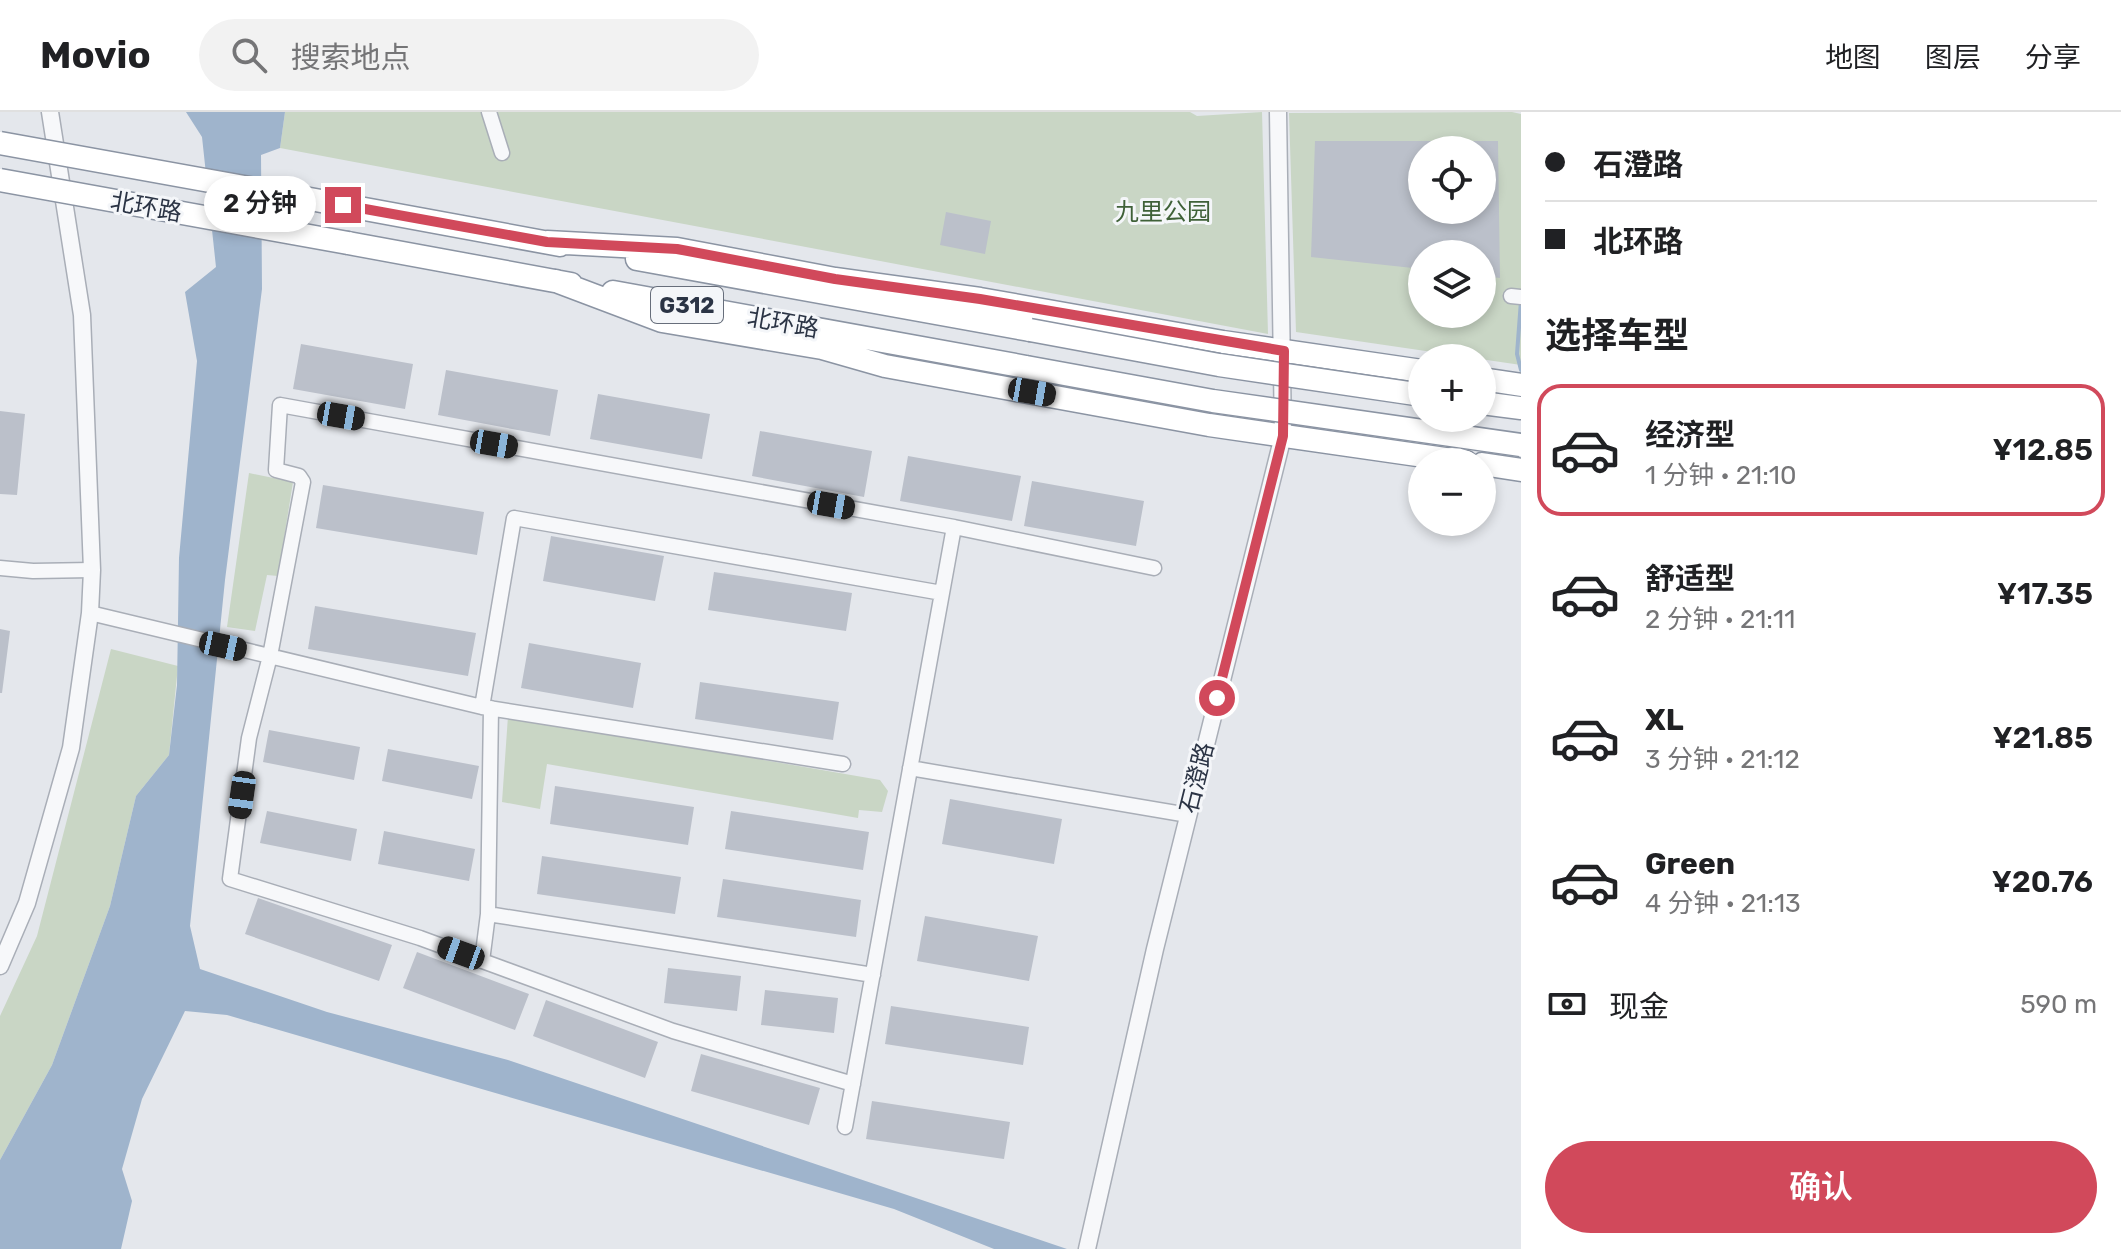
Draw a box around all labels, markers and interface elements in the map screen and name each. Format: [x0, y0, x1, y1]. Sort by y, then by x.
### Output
search box [199, 19, 759, 91]
text: Movio [40, 32, 151, 78]
icon: search [227, 33, 271, 77]
text: 搜索地点 [291, 40, 411, 76]
text: 地图 [1825, 41, 1881, 74]
text: 图层 [1925, 41, 1981, 74]
text: 分享 [2025, 41, 2081, 74]
map controls [1408, 136, 1496, 536]
button: locate [1408, 136, 1496, 224]
text: 石澄路 [1593, 147, 1683, 183]
callout: 2 分钟 [203, 177, 315, 233]
street label: 北环路 [108, 187, 184, 227]
route end [325, 187, 361, 223]
text: 2 分钟 [223, 188, 297, 219]
park label: 九里公园 [1115, 198, 1211, 226]
text: 北环路 [1593, 224, 1683, 260]
button: layers [1408, 240, 1496, 328]
road number: G312 [651, 287, 723, 323]
street label: 北环路 [745, 303, 821, 343]
text: 选择车型 [1545, 314, 1689, 357]
button: + [1408, 344, 1496, 432]
car [1006, 376, 1058, 408]
car [315, 400, 367, 432]
icon: car [1549, 414, 1621, 486]
text: 经济型 [1645, 417, 1735, 453]
car [468, 428, 520, 460]
text: ¥12.85 [1992, 432, 2093, 468]
button: − [1408, 448, 1496, 536]
text: 1 分钟 · 21:10 [1645, 460, 1797, 491]
car [805, 489, 857, 521]
icon: car [1549, 558, 1621, 630]
text: 舒适型 [1645, 561, 1735, 597]
text: ¥17.35 [1997, 576, 2093, 612]
text: 2 分钟 · 21:11 [1645, 604, 1795, 635]
car [197, 629, 249, 663]
route start [1199, 680, 1235, 716]
icon: car [1549, 702, 1621, 774]
text: XL [1645, 702, 1684, 738]
text: ¥21.85 [1992, 720, 2093, 756]
street label: 石澄路 [1175, 740, 1219, 816]
text: 3 分钟 · 21:12 [1645, 744, 1800, 775]
car [227, 770, 257, 820]
icon: car [1549, 846, 1621, 918]
text: Green [1645, 846, 1735, 882]
text: ¥20.76 [1992, 864, 2093, 900]
text: 4 分钟 · 21:13 [1645, 888, 1801, 919]
car [434, 934, 488, 972]
icon: cash [1545, 982, 1589, 1026]
text: 现金 [1609, 989, 1669, 1025]
text: 590 m [2020, 989, 2097, 1020]
button: 确认 [1545, 1141, 2097, 1233]

